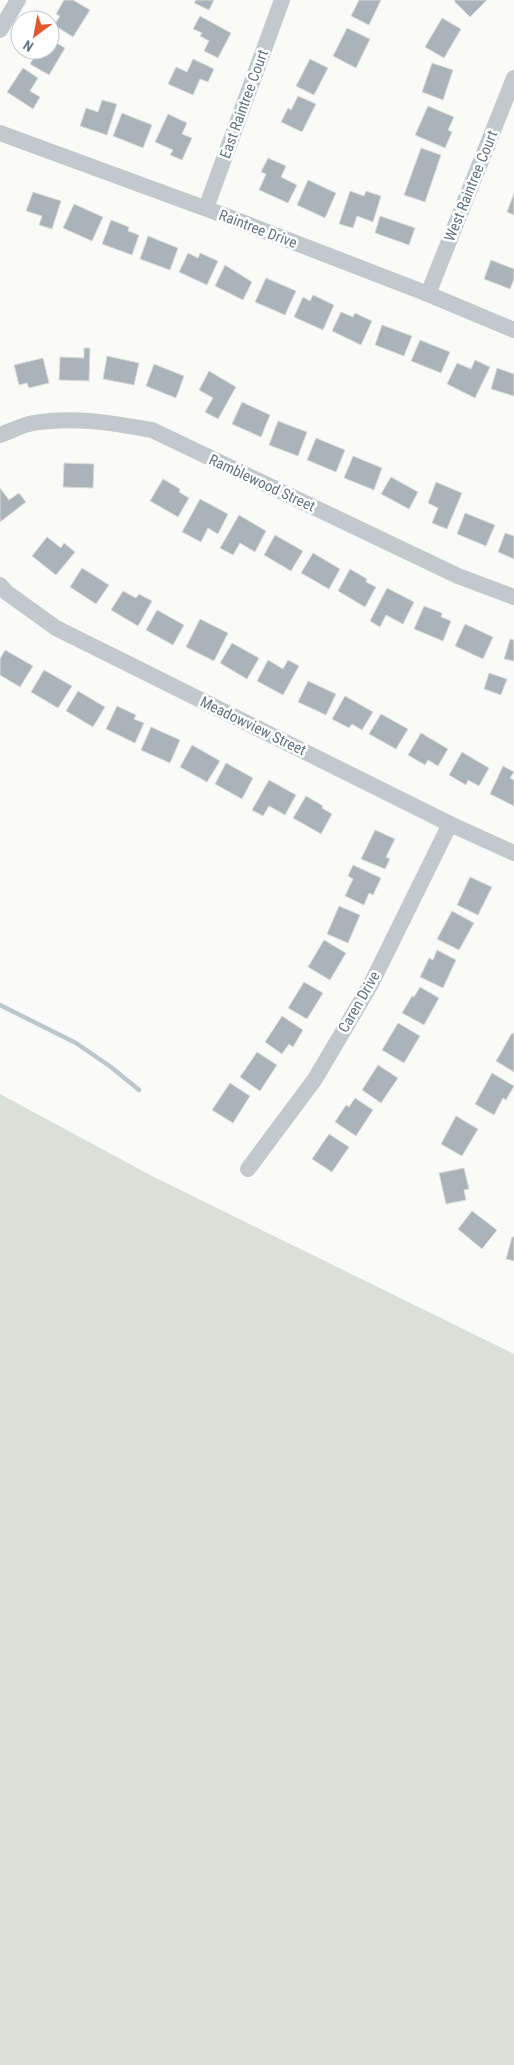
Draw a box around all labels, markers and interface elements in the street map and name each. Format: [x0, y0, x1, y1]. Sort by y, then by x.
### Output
north arrow [10, 10, 60, 60]
text: N [20, 37, 36, 55]
street label: East Raintree Court [216, 47, 272, 161]
street label: West Raintree Court [441, 128, 501, 244]
street label: Raintree Drive [216, 206, 300, 252]
street label: Ramblewood Street [206, 451, 318, 515]
street label: Meadowview Street [197, 693, 309, 759]
street label: Caren Drive [334, 968, 384, 1036]

